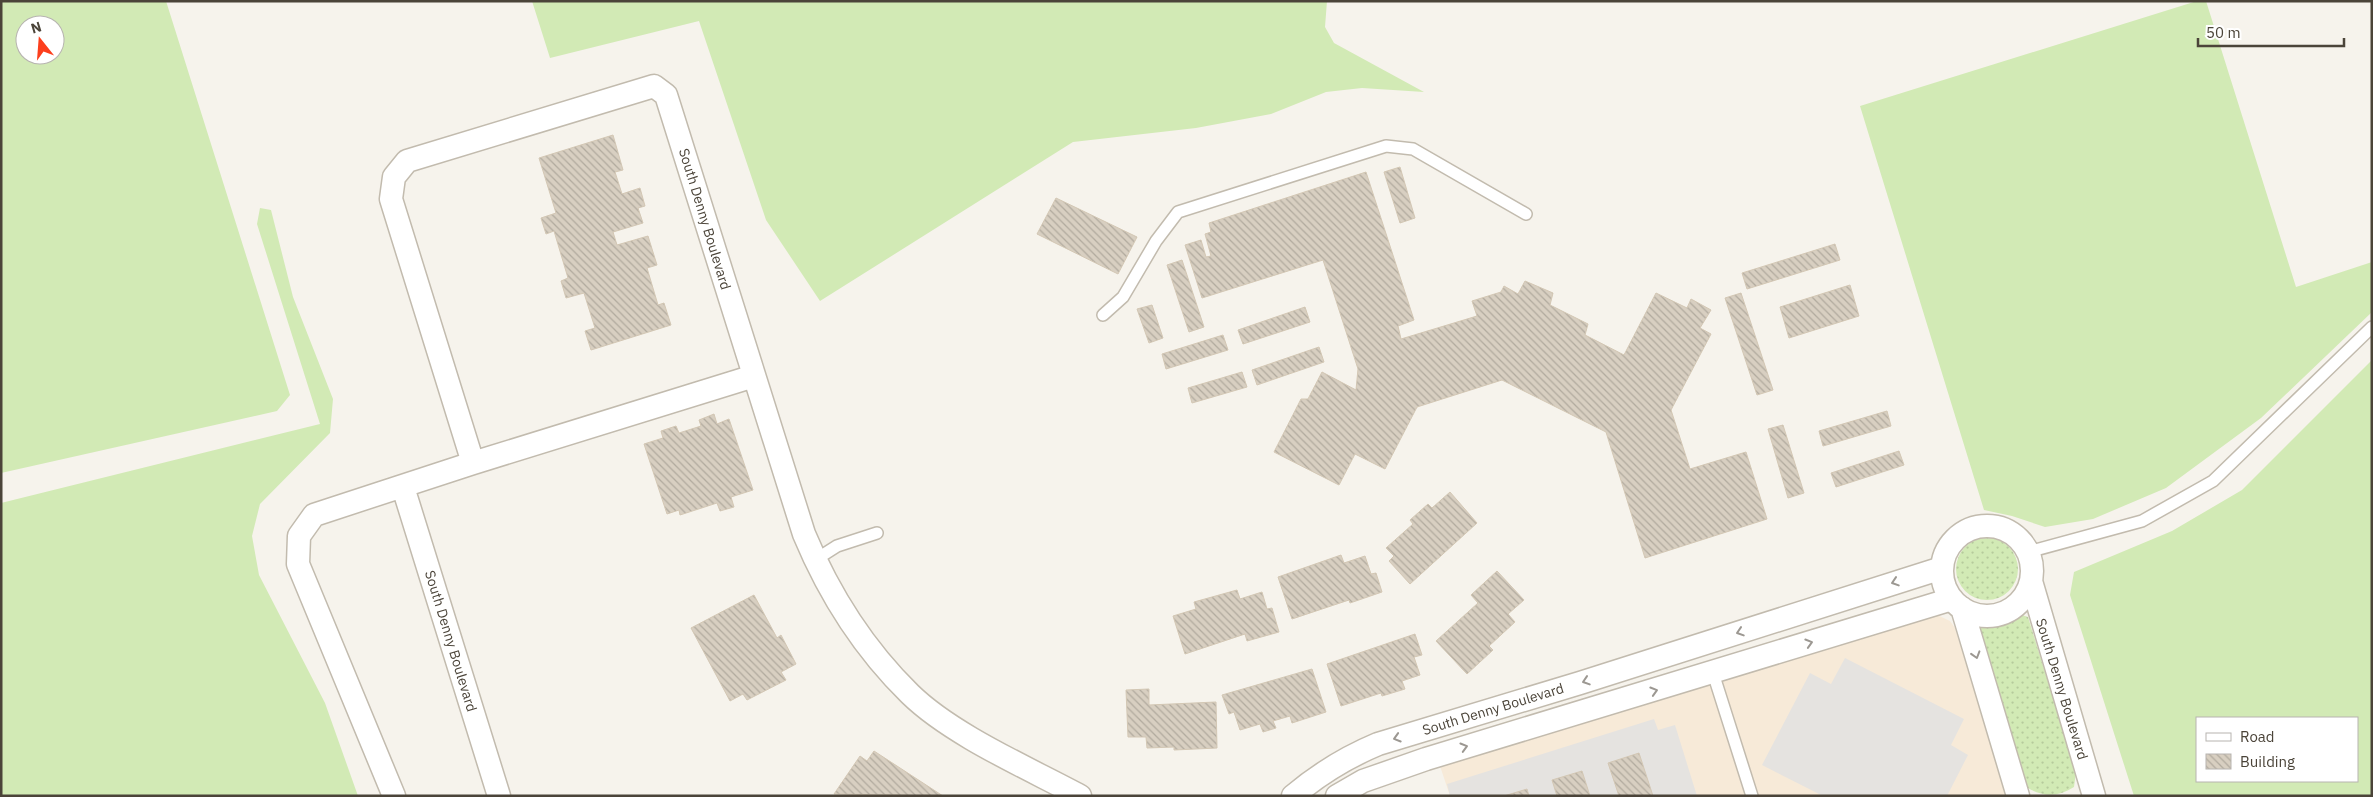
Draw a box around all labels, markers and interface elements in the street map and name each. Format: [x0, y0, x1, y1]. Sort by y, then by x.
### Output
north arrow [15, 15, 65, 65]
scale bar [2198, 15, 2344, 47]
text: N [29, 17, 44, 38]
text: 50 m [2206, 23, 2241, 42]
street label: South Denny Boulevard [675, 146, 735, 292]
street label: South Denny Boulevard [421, 568, 481, 714]
one-way arrow [1892, 577, 1900, 587]
street label: South Denny Boulevard [2032, 616, 2092, 762]
one-way arrow [1737, 626, 1745, 636]
one-way arrow [1804, 639, 1812, 649]
one-way arrow [1970, 650, 1980, 659]
one-way arrow [1582, 676, 1590, 686]
street label: South Denny Boulevard [1420, 679, 1566, 739]
one-way arrow [1649, 687, 1657, 697]
legend [2196, 717, 2358, 782]
text: Road [2240, 727, 2275, 746]
one-way arrow [1393, 733, 1401, 743]
one-way arrow [1460, 743, 1468, 753]
text: Building [2240, 752, 2295, 771]

